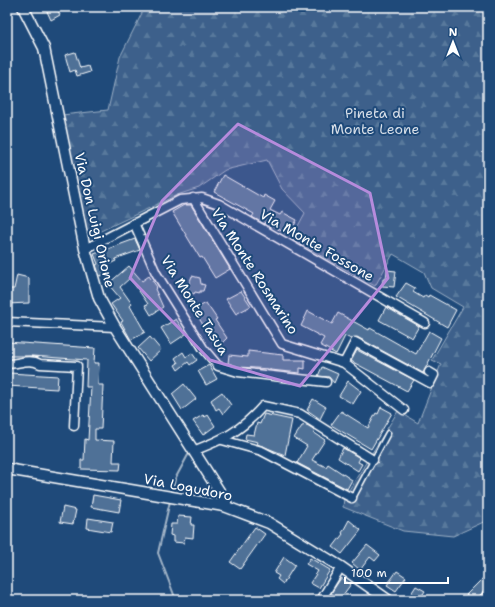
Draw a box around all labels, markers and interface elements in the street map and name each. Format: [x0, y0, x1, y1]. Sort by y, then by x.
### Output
north arrow [433, 22, 473, 62]
text: N [449, 25, 458, 40]
park label: Pineta di Monte Leone [331, 104, 419, 138]
street label: Via Don Luigi Orione [71, 151, 119, 290]
street label: Via Monte Rosmarino [207, 204, 303, 338]
street label: Via Monte Fossone [257, 205, 377, 285]
street label: Via Monte Tasua [157, 252, 233, 358]
street label: Via Logudoro [142, 470, 234, 504]
scale bar [345, 559, 448, 585]
text: 100 m [351, 565, 387, 581]

